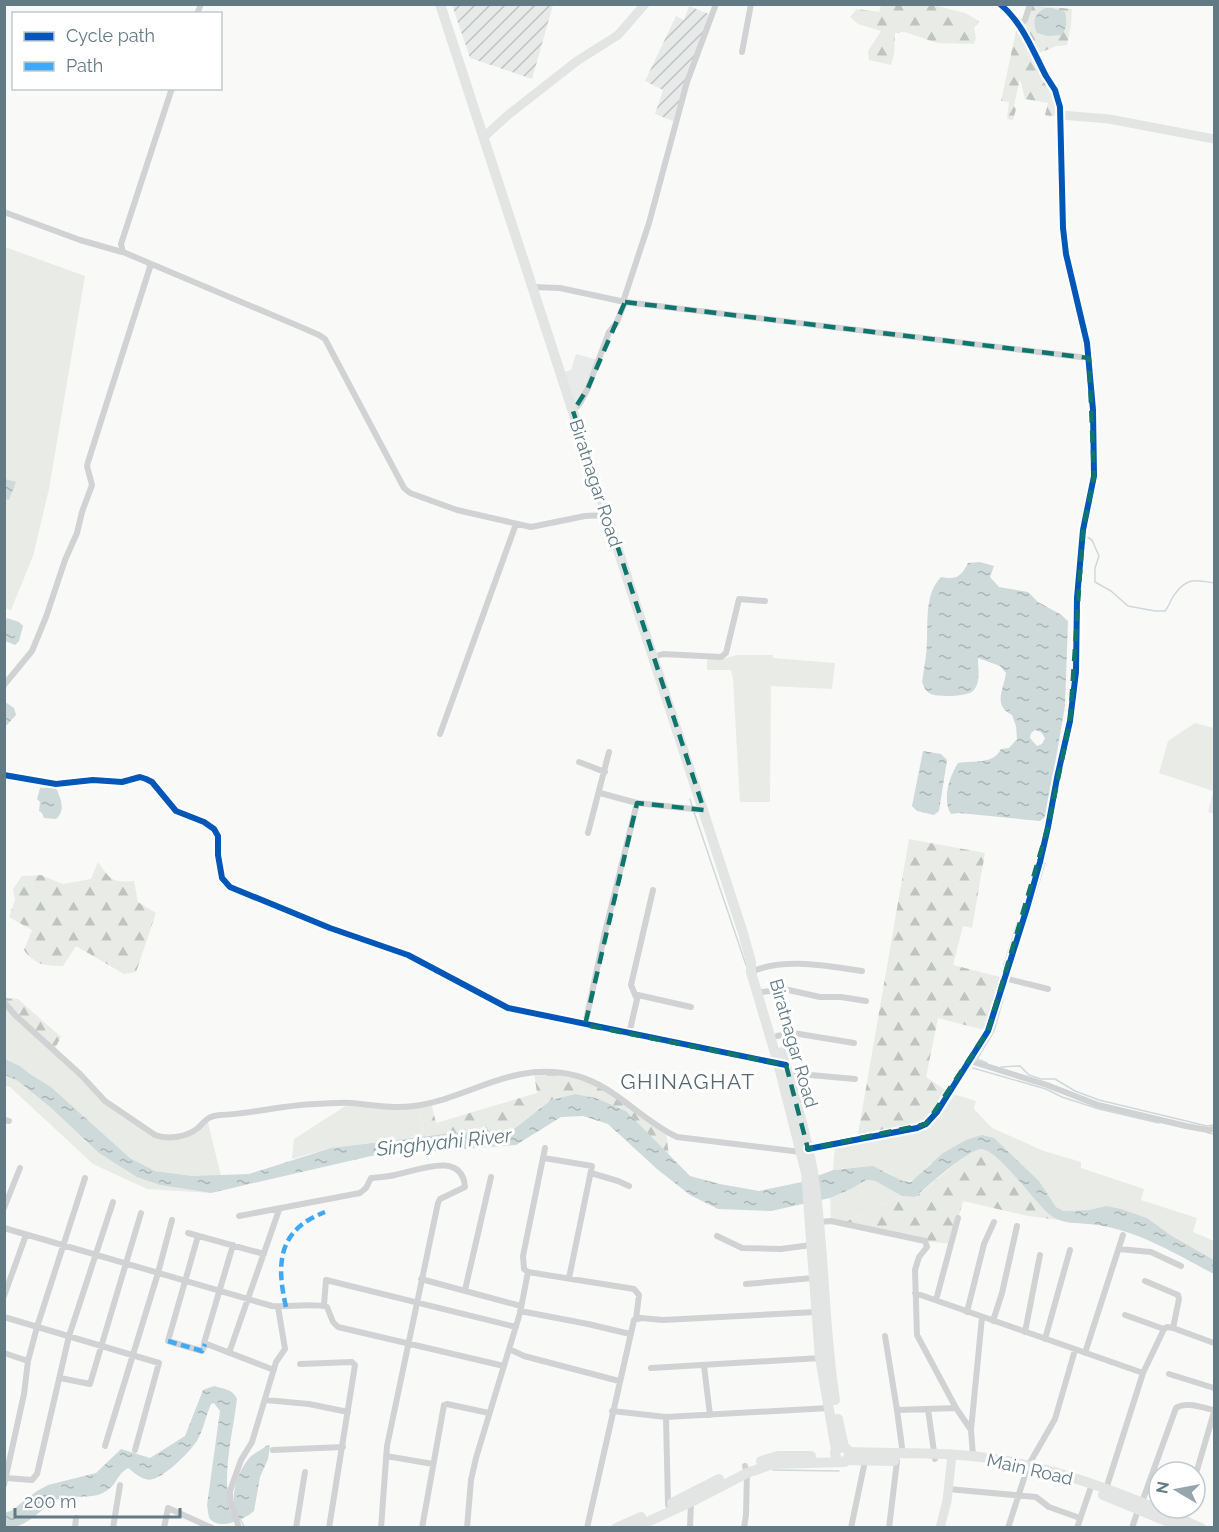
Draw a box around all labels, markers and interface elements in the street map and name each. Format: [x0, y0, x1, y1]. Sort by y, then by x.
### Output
legend [12, 12, 222, 90]
text: Cycle path [66, 25, 155, 46]
text: Path [66, 55, 103, 76]
street label: Biratnagar Road [565, 417, 627, 549]
street label: Biratnagar Road [766, 976, 822, 1110]
district label: GHINAGHAT [620, 1069, 756, 1094]
water label: Singhyahi River [374, 1123, 514, 1161]
street label: Main Road [985, 1449, 1075, 1489]
north arrow [1147, 1460, 1207, 1520]
text: N [1152, 1480, 1173, 1495]
scale bar [15, 1481, 180, 1519]
text: 200 m [24, 1491, 77, 1512]

